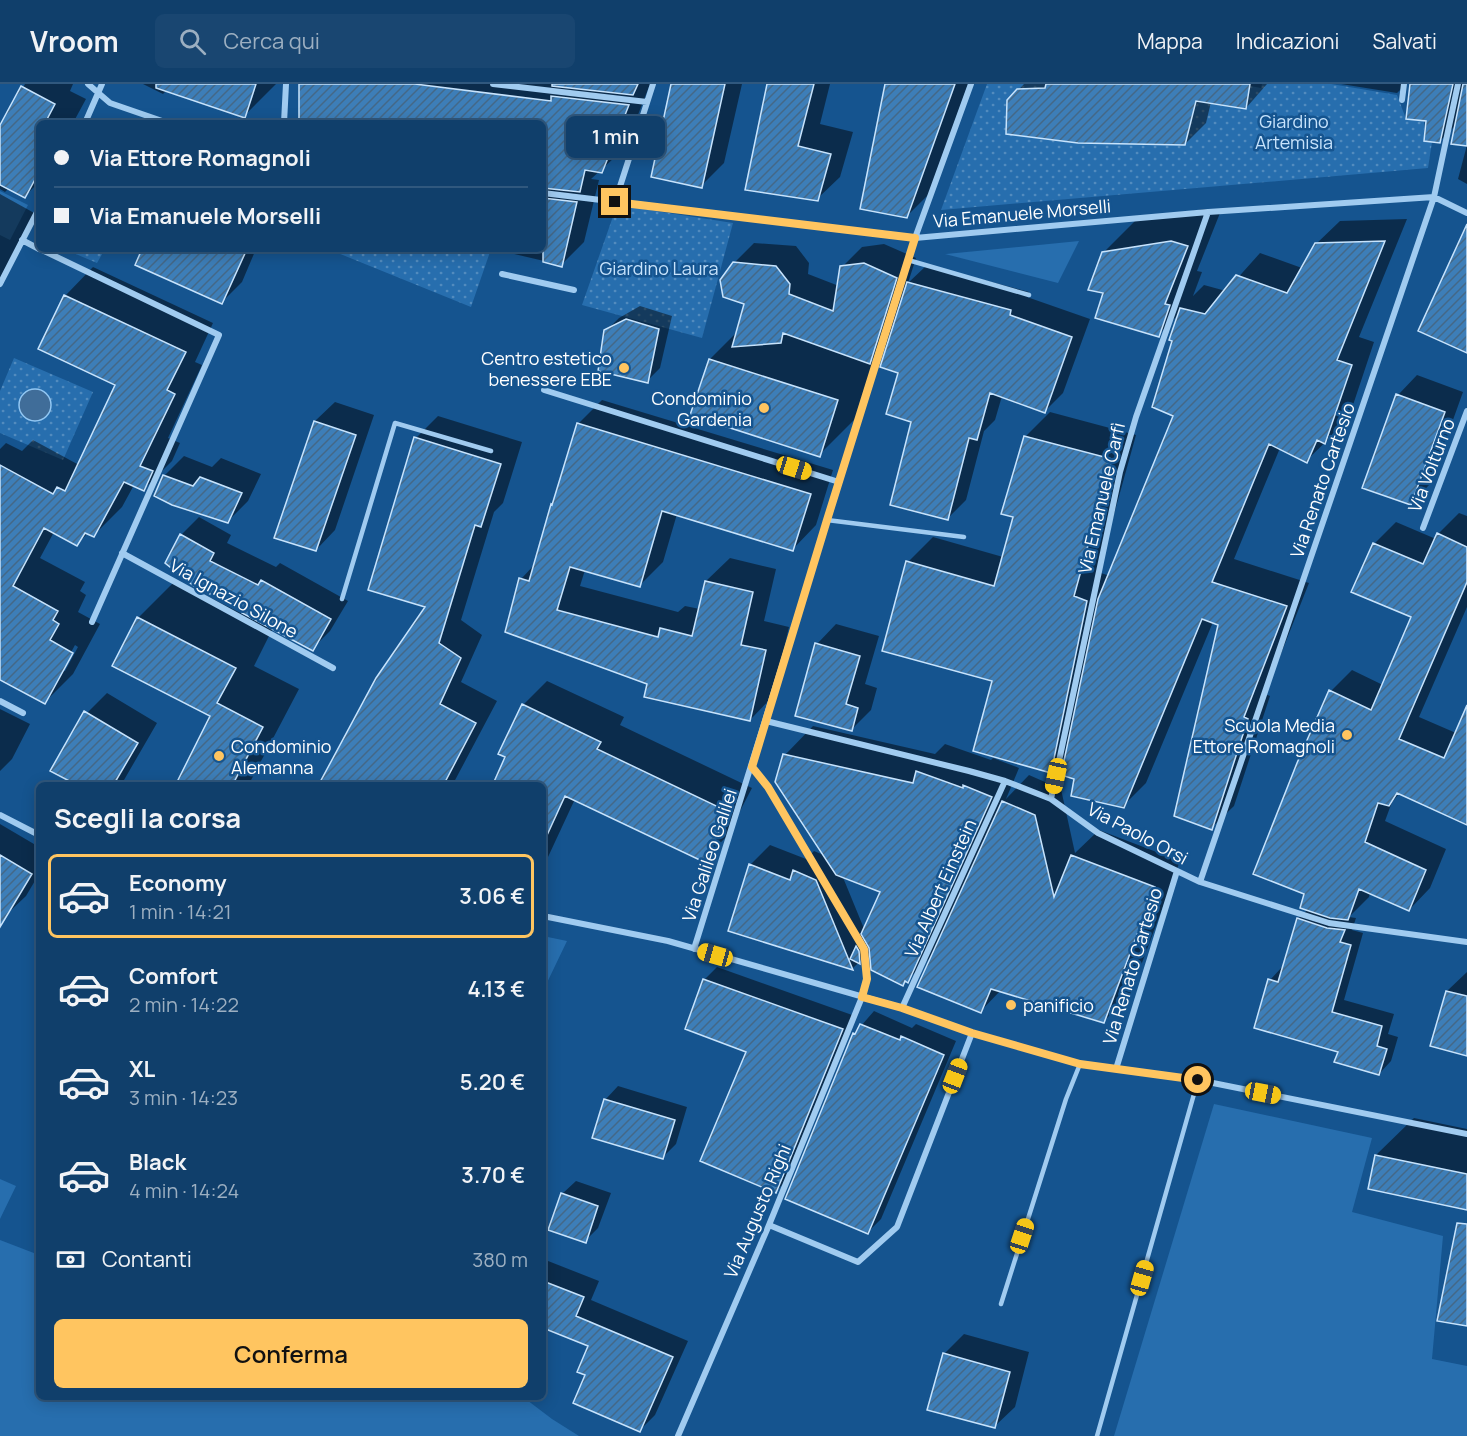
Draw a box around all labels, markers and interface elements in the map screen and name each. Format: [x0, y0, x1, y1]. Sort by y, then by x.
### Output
search box [155, 14, 575, 68]
text: Vroom [30, 22, 119, 60]
icon: search [176, 25, 209, 58]
text: Cerca qui [224, 26, 320, 56]
text: Mappa [1137, 27, 1203, 55]
text: Indicazioni [1236, 27, 1339, 55]
text: Salvati [1372, 27, 1437, 55]
park label: Giardino Artemisia [1255, 109, 1333, 154]
callout: 1 min [566, 115, 664, 157]
text: 1 min [592, 123, 639, 150]
text: Via Ettore Romagnoli [90, 143, 311, 173]
route end [601, 188, 628, 215]
street label: Via Emanuele Morselli [932, 193, 1112, 233]
text: Via Emanuele Morselli [90, 201, 321, 231]
park label: Giardino Laura [600, 256, 718, 280]
place label: Centro estetico benessere EBE [481, 346, 612, 391]
marker: Centro estetico benessere EBE [617, 361, 631, 375]
place label: Condominio Gardenia [652, 386, 752, 431]
street label: Via Renato Cartesio [1284, 399, 1360, 561]
marker: Condominio Gardenia [757, 401, 771, 415]
street label: Via Volturno [1402, 415, 1460, 515]
street label: Via Emanuele Carfì [1072, 420, 1130, 576]
car [774, 454, 814, 482]
street label: Via Ignazio Silone [166, 553, 302, 643]
place label: Scuola Media Ettore Romagnoli [1193, 713, 1335, 758]
marker: Scuola Media Ettore Romagnoli [1340, 728, 1354, 742]
place label: Condominio Alemanna [231, 734, 331, 779]
marker: Condominio Alemanna [212, 749, 226, 763]
car [1043, 757, 1069, 795]
street label: Via Galileo Galilei [676, 785, 742, 925]
street label: Via Paolo Orsi [1084, 796, 1192, 870]
text: Scegli la corsa [54, 799, 241, 836]
street label: Via Albert Einstein [899, 815, 981, 961]
text: Economy [129, 868, 227, 898]
icon: car [57, 869, 111, 923]
text: 3.06 € [459, 881, 525, 911]
street label: Via Renato Cartesio [1097, 885, 1167, 1047]
text: 1 min · 14:21 [129, 898, 232, 925]
car [695, 941, 735, 969]
text: Comfort [129, 961, 218, 991]
icon: car [57, 962, 111, 1016]
text: 4.13 € [467, 974, 525, 1004]
text: 2 min · 14:22 [129, 991, 239, 1018]
place label: panificio [1023, 993, 1094, 1017]
marker: panificio [1004, 998, 1018, 1012]
text: XL [129, 1054, 155, 1084]
icon: car [57, 1055, 111, 1109]
car [940, 1056, 970, 1096]
route start [1184, 1066, 1211, 1093]
text: 5.20 € [460, 1067, 525, 1097]
car [1244, 1081, 1282, 1105]
text: 3 min · 14:23 [129, 1084, 238, 1111]
street label: Via Augusto Righi [718, 1140, 796, 1282]
text: Black [129, 1147, 186, 1177]
icon: car [57, 1148, 111, 1202]
text: 3.70 € [461, 1160, 525, 1190]
text: 4 min · 14:24 [129, 1177, 239, 1204]
car [1008, 1216, 1036, 1256]
icon: cash [54, 1243, 87, 1276]
text: Contanti [102, 1244, 192, 1274]
text: 380 m [472, 1246, 528, 1273]
car [1128, 1258, 1156, 1298]
button: Conferma [54, 1319, 528, 1388]

